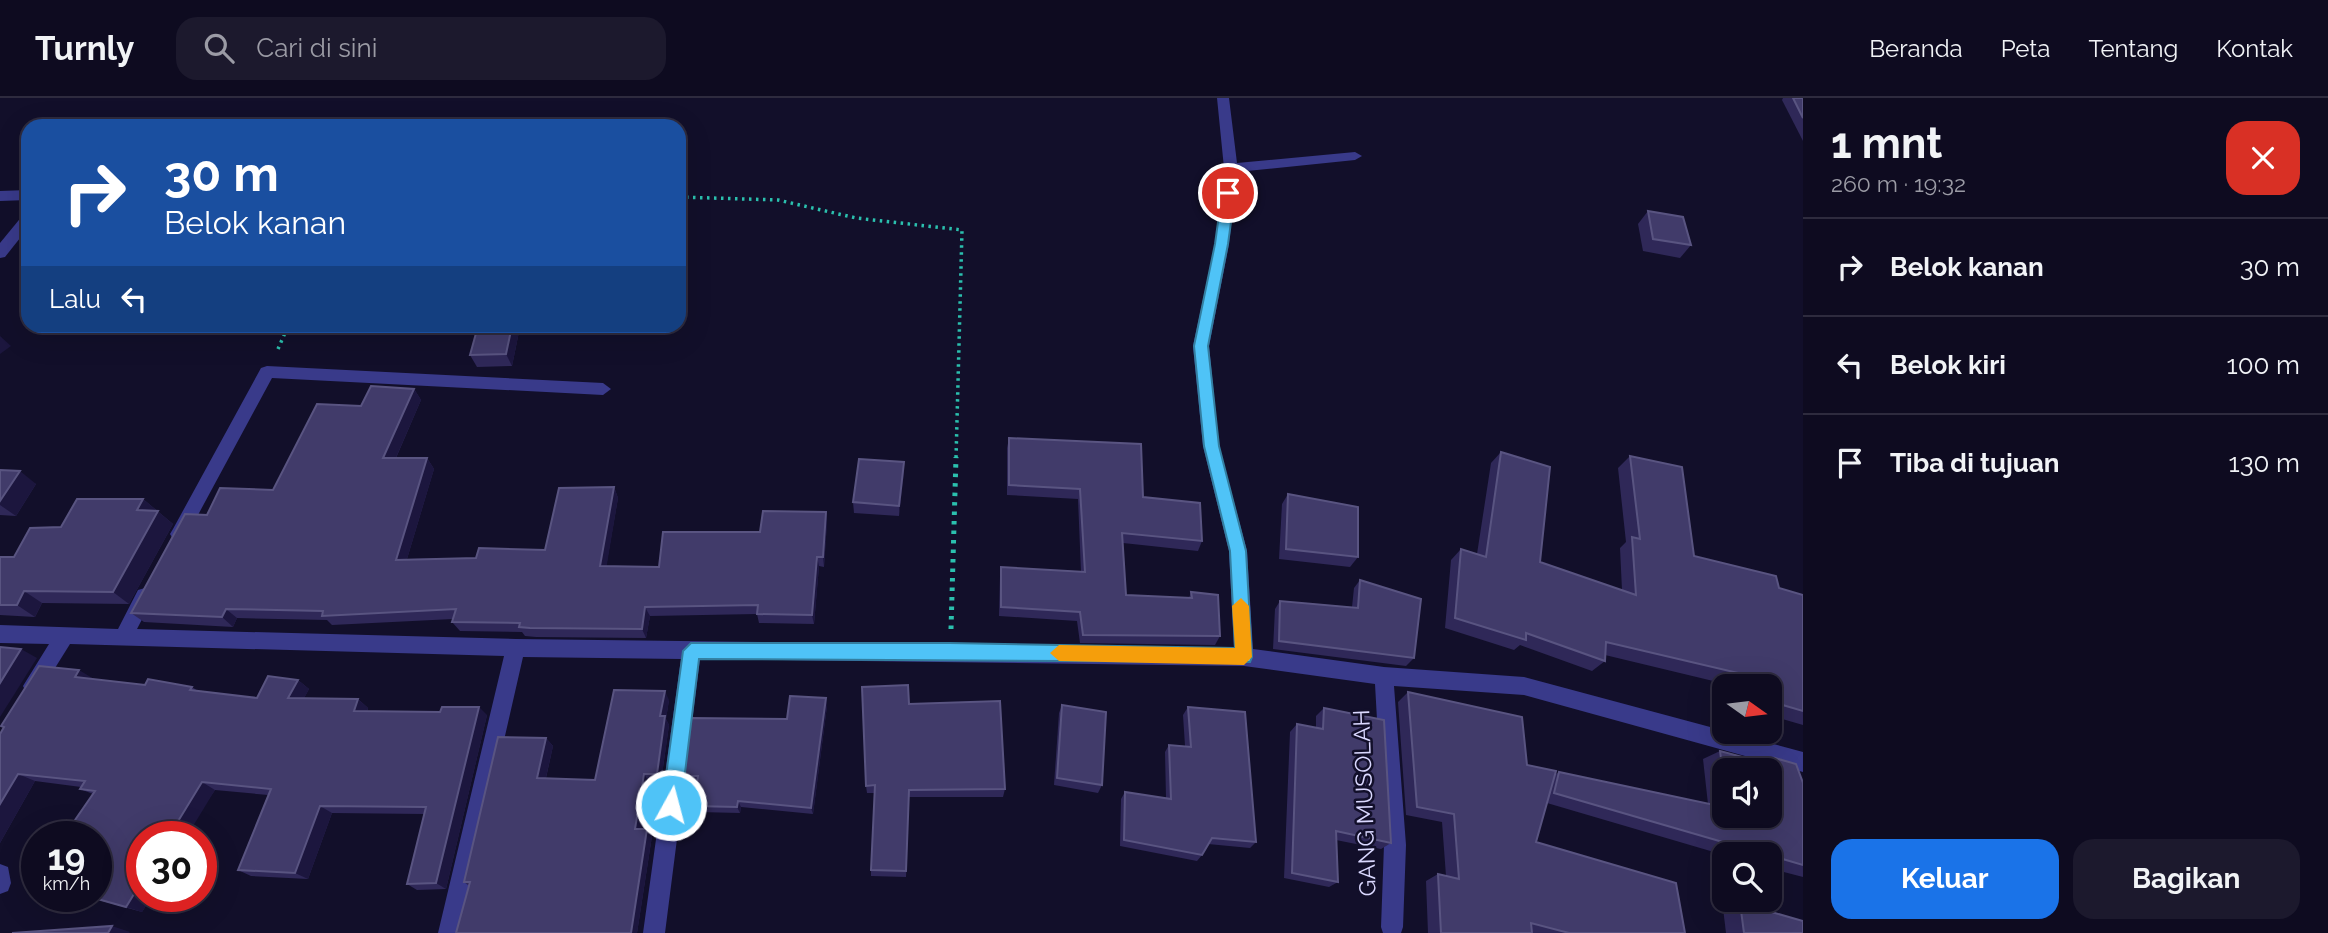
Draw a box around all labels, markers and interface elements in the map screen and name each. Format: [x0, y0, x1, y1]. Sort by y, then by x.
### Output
search box [176, 17, 666, 80]
text: Turnly [35, 29, 134, 68]
icon: search [200, 29, 238, 67]
text: Cari di sini [256, 33, 377, 63]
text: Beranda [1869, 34, 1963, 63]
text: Peta [2001, 34, 2050, 63]
text: Tentang [2088, 34, 2178, 63]
text: Kontak [2216, 34, 2293, 63]
text: 1 mnt [1831, 119, 1942, 168]
button: close [2226, 121, 2300, 195]
text: 30 m [164, 145, 279, 202]
icon: right [49, 147, 140, 238]
pin [1198, 163, 1258, 223]
text: 260 m · 19:32 [1831, 170, 1966, 197]
icon: arrive [1209, 174, 1247, 212]
text: Belok kanan [164, 204, 346, 241]
icon: right [1831, 248, 1869, 286]
text: Belok kanan [1890, 252, 2044, 282]
text: 30 m [2240, 252, 2300, 282]
icon: left [115, 280, 153, 318]
text: Lalu [49, 284, 101, 314]
icon: left [1831, 346, 1869, 384]
text: Belok kiri [1890, 350, 2006, 380]
text: 100 m [2227, 350, 2300, 380]
icon: arrive [1831, 444, 1869, 482]
text: Tiba di tujuan [1890, 448, 2060, 478]
text: 130 m [2229, 448, 2300, 478]
north arrow [1712, 674, 1782, 744]
map controls [1712, 674, 1782, 912]
street label: GANG MUSOLAH [1347, 709, 1381, 897]
button: sound [1712, 758, 1782, 828]
position arrow [634, 768, 708, 842]
speed limit sign: 30 [126, 821, 217, 912]
text: 19 [48, 837, 85, 878]
button: Keluar [1831, 839, 2059, 919]
button: Bagikan [2073, 839, 2300, 919]
button: search [1712, 842, 1782, 912]
text: km/h [43, 873, 90, 894]

